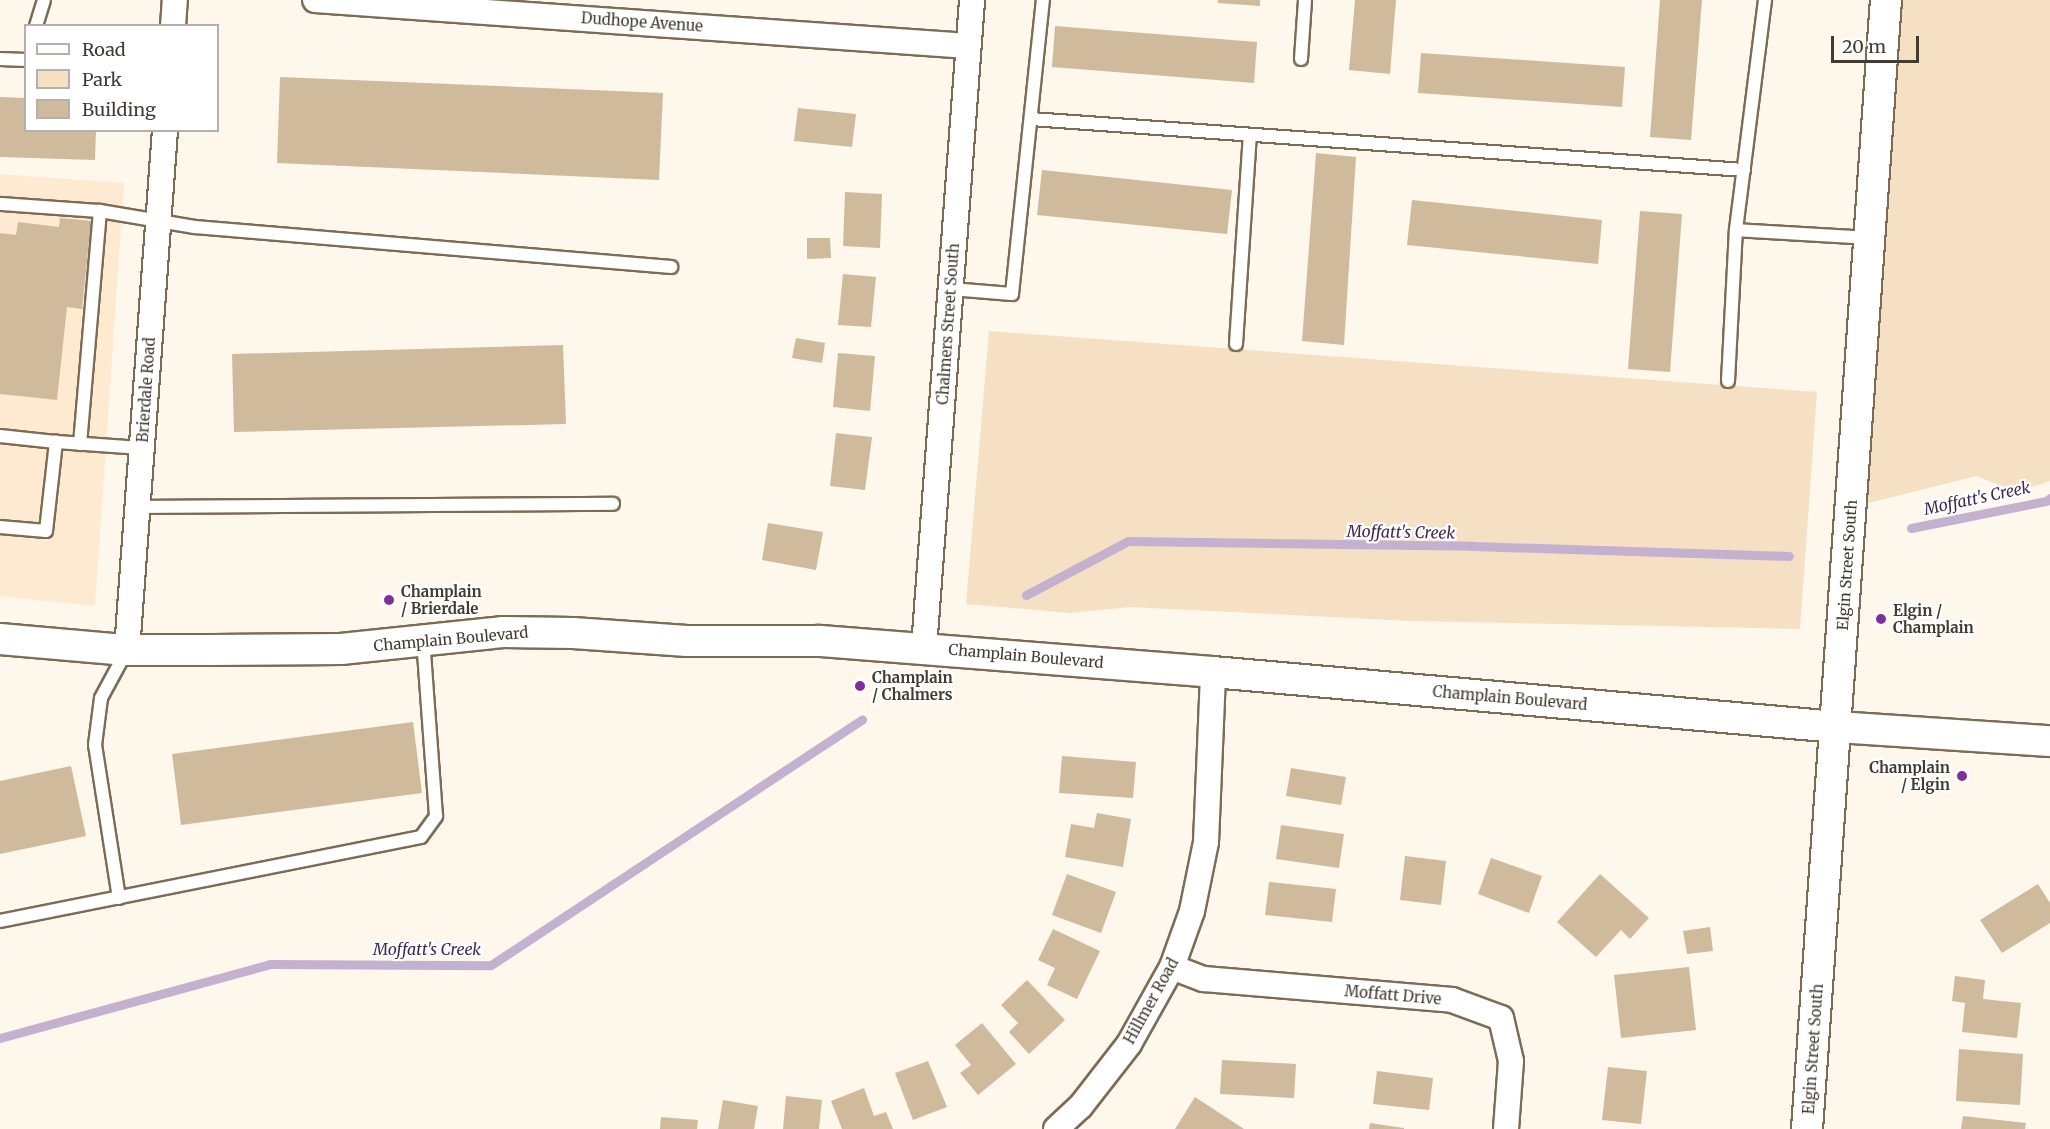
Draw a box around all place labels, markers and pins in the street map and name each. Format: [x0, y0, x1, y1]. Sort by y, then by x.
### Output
place label: Champlain / Brierdale [401, 582, 482, 617]
marker: Champlain / Brierdale [382, 593, 396, 607]
place label: Elgin / Champlain [1893, 601, 1974, 636]
marker: Elgin / Champlain [1874, 612, 1888, 626]
place label: Champlain / Chalmers [872, 668, 953, 703]
marker: Champlain / Chalmers [853, 679, 867, 693]
place label: Champlain / Elgin [1869, 758, 1950, 793]
marker: Champlain / Elgin [1955, 769, 1969, 783]

